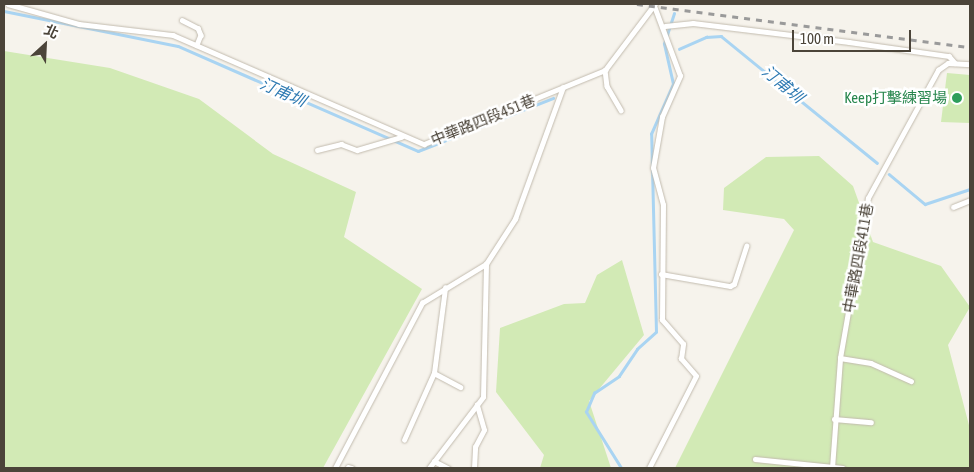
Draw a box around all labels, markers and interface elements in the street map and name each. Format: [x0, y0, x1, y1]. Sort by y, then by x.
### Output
north arrow [20, 20, 70, 70]
scale bar [794, 20, 913, 52]
text: 北 [42, 21, 61, 42]
text: 100 m [800, 30, 834, 47]
water label: 汀甫圳 [758, 61, 808, 107]
water label: 汀甫圳 [257, 73, 309, 111]
place label: Keep打擊練習場 [844, 89, 947, 107]
street label: 中華路四段451巷 [428, 91, 538, 149]
marker: Keep打擊練習場 [951, 92, 963, 104]
street label: 中華路四段411巷 [839, 202, 877, 314]

